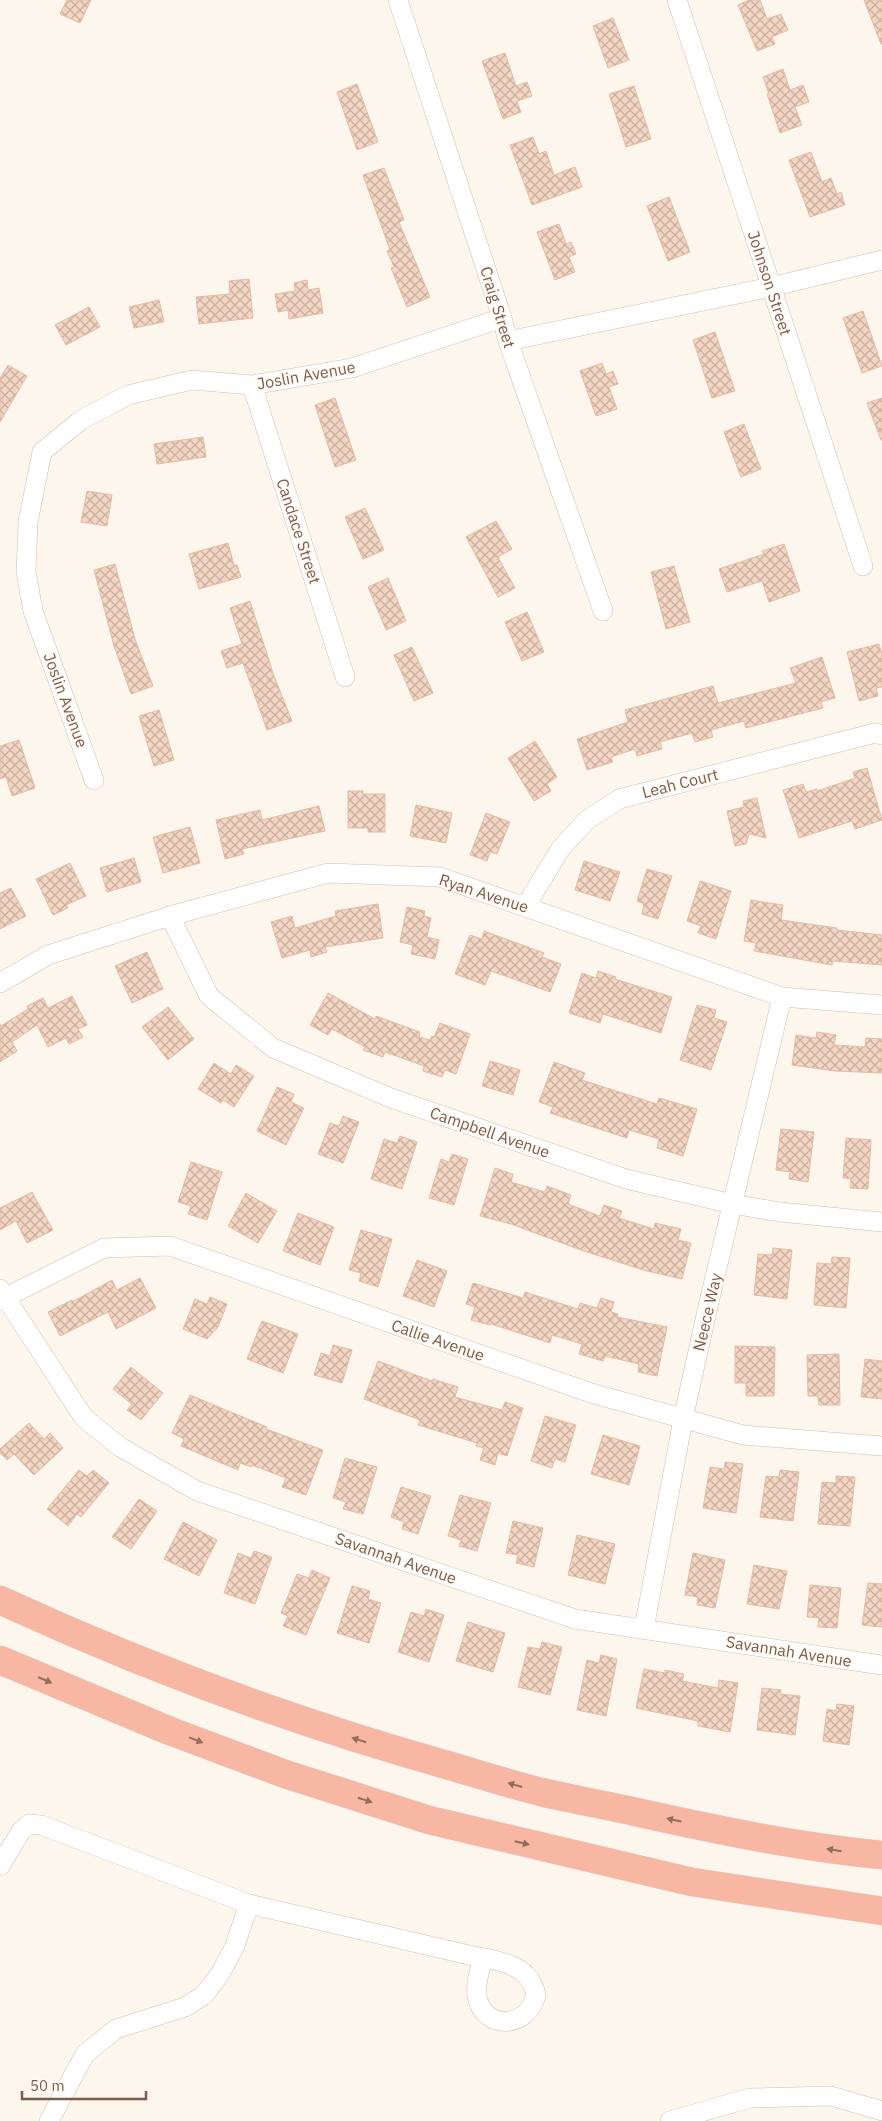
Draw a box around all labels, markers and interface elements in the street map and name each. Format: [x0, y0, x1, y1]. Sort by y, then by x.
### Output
street label: Johnson Street [744, 228, 796, 338]
street label: Craig Street [476, 264, 520, 350]
street label: Joslin Avenue [255, 356, 357, 393]
street label: Candace Street [273, 476, 325, 586]
street label: Joslin Avenue [40, 650, 92, 750]
street label: Leah Court [640, 764, 720, 802]
street label: Ryan Avenue [437, 869, 531, 917]
street label: Campbell Avenue [427, 1102, 553, 1162]
street label: Neece Way [688, 1271, 726, 1353]
street label: Callie Avenue [389, 1315, 487, 1365]
street label: Savannah Avenue [333, 1528, 459, 1588]
street label: Savannah Avenue [725, 1631, 853, 1671]
one-way arrow [38, 1676, 52, 1684]
one-way arrow [351, 1735, 366, 1743]
one-way arrow [188, 1737, 203, 1744]
one-way arrow [508, 1780, 523, 1788]
one-way arrow [358, 1797, 373, 1804]
one-way arrow [666, 1816, 681, 1824]
one-way arrow [514, 1839, 529, 1847]
one-way arrow [825, 1846, 841, 1854]
scale bar [22, 2068, 146, 2100]
text: 50 m [30, 2076, 65, 2095]

